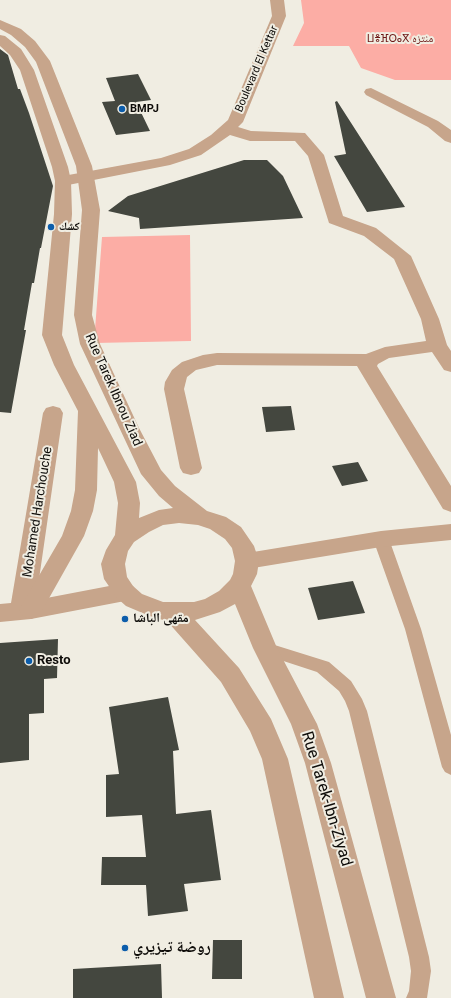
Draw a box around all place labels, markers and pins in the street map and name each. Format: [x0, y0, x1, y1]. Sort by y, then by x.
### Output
place label: BMPJ [130, 102, 159, 116]
marker: BMPJ [117, 104, 127, 114]
place label: كشك [59, 220, 80, 234]
marker: كشك [46, 222, 56, 232]
place label: مقهى الباشا [133, 611, 189, 627]
marker: مقهى الباشا [120, 614, 130, 624]
place label: Resto [37, 653, 71, 669]
marker: Resto [24, 656, 34, 666]
place label: روضة تيزيري [133, 938, 211, 958]
marker: روضة تيزيري [120, 943, 130, 953]

